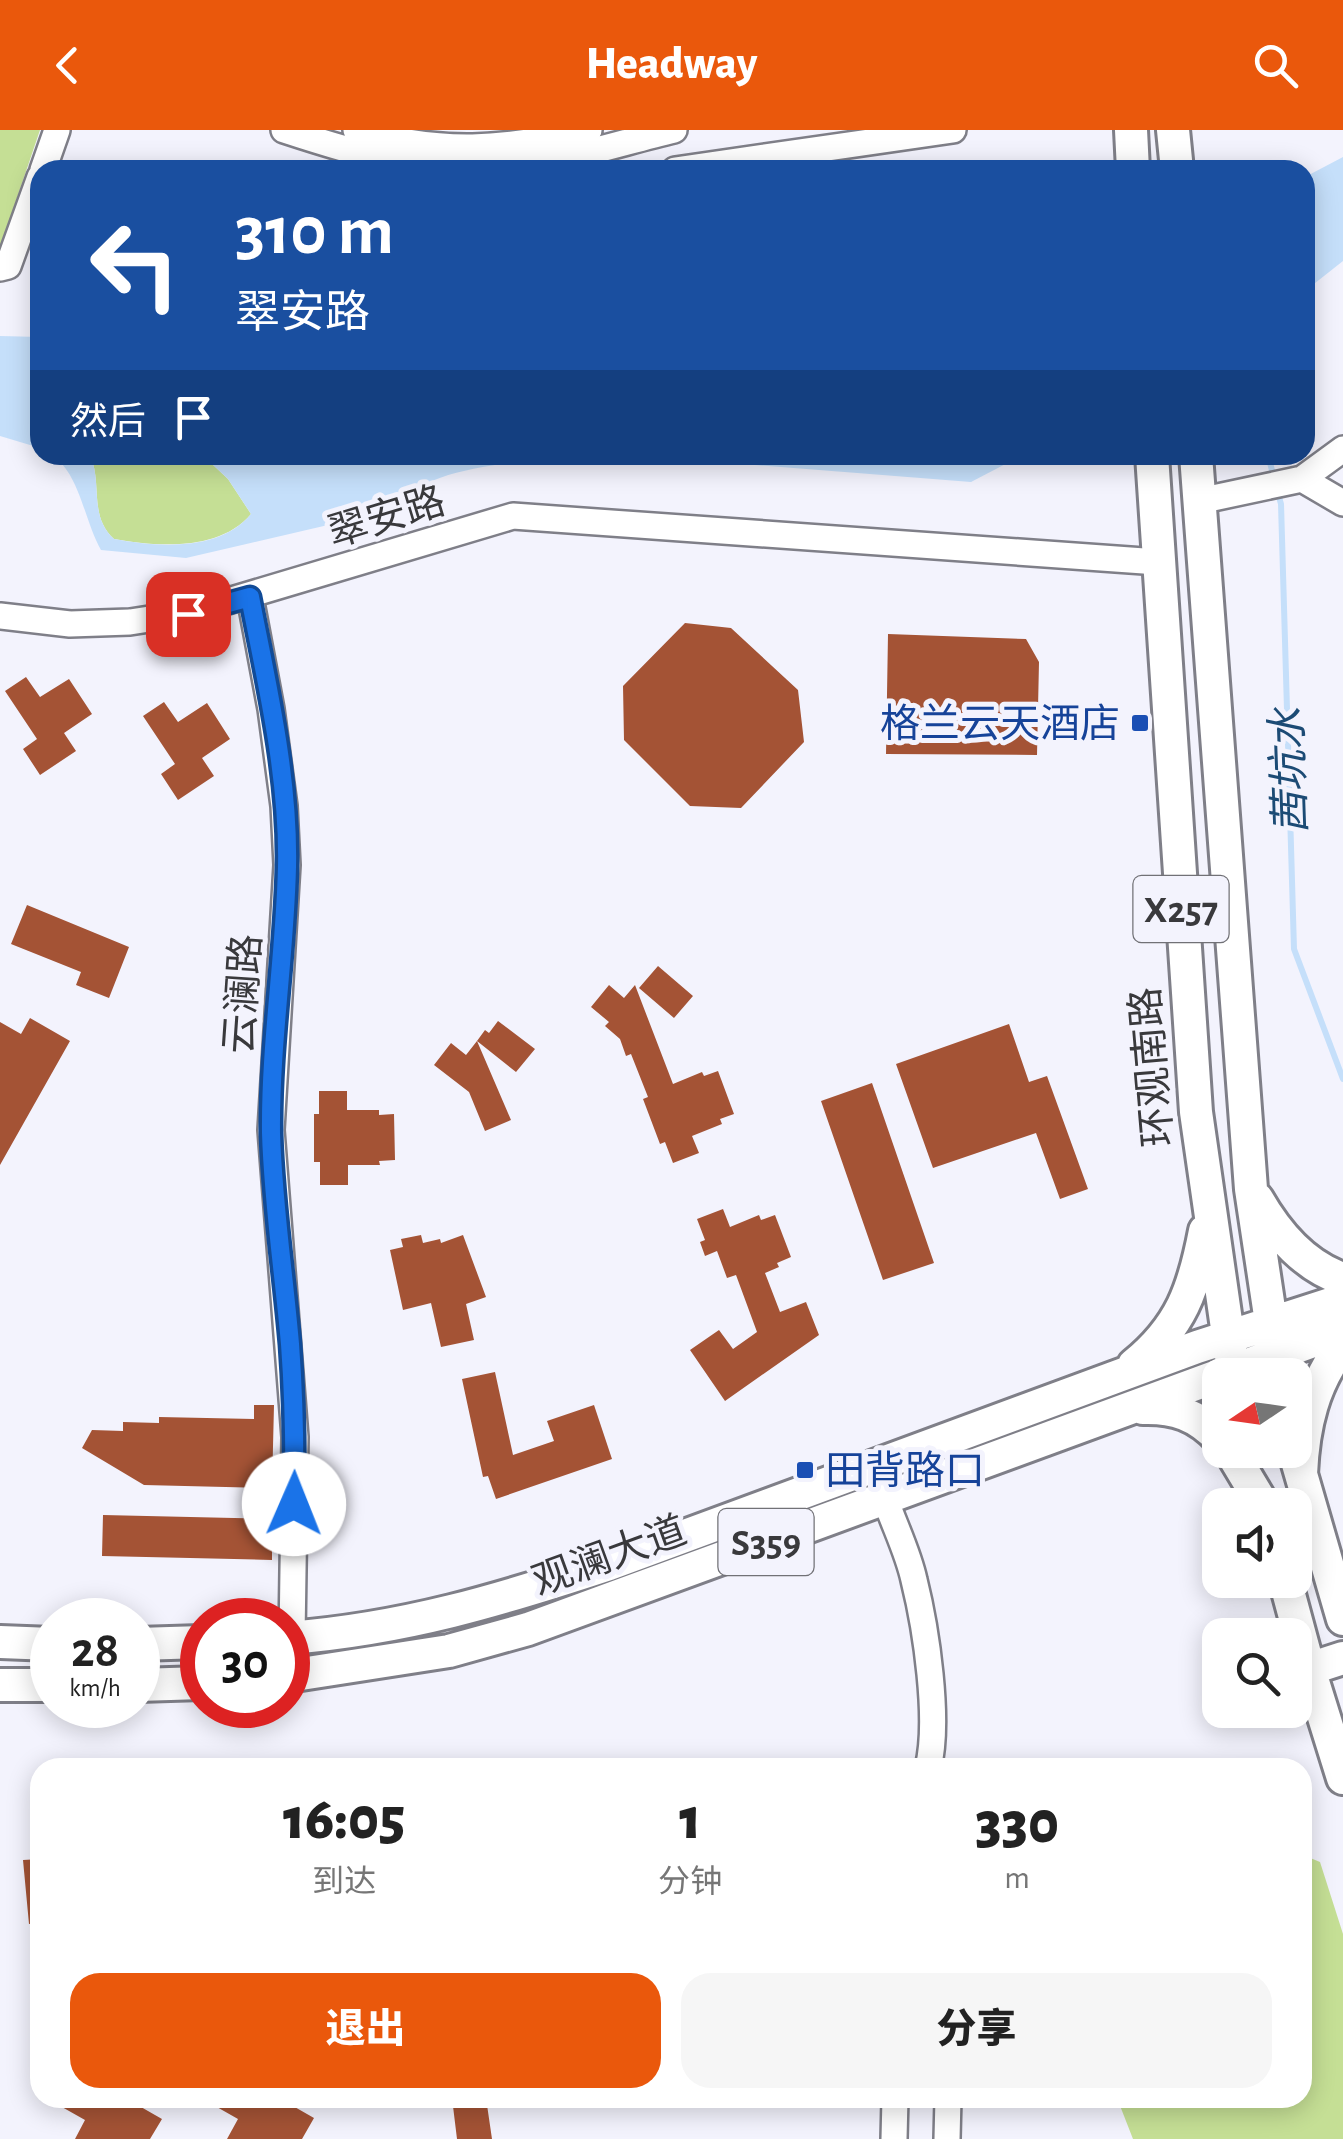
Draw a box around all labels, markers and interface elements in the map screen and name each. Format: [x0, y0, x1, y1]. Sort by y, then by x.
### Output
icon: back [40, 38, 95, 93]
icon: search [1248, 38, 1303, 93]
text: Headway [586, 42, 757, 87]
text: 310 m [235, 197, 394, 267]
icon: left [70, 200, 200, 330]
text: 翠安路 [235, 291, 370, 336]
icon: arrive [166, 390, 221, 445]
text: 然后 [70, 404, 146, 442]
street label: 翠安路 [323, 479, 450, 555]
pin [146, 572, 231, 657]
icon: arrive [161, 587, 216, 642]
place label: 格兰云天酒店 [880, 703, 1120, 745]
water label: 茜坑水 [1265, 705, 1313, 835]
marker: 格兰云天酒店 [1129, 712, 1151, 734]
road number: X257 [1134, 876, 1228, 942]
street label: 云澜路 [218, 933, 268, 1055]
street label: 环观南路 [1124, 985, 1180, 1148]
north arrow [1202, 1358, 1312, 1468]
map controls [1202, 1358, 1312, 1728]
place label: 田背路口 [825, 1450, 985, 1492]
position arrow [242, 1452, 346, 1556]
marker: 田背路口 [794, 1459, 816, 1481]
button: sound [1202, 1488, 1312, 1598]
street label: 观澜大道 [527, 1509, 692, 1603]
road number: S359 [718, 1509, 814, 1575]
speed limit sign: 30 [180, 1598, 310, 1728]
button: search [1202, 1618, 1312, 1728]
text: 28 [71, 1626, 119, 1676]
text: km/h [69, 1676, 121, 1701]
text: 16:05 [283, 1790, 405, 1850]
text: 1 [679, 1790, 701, 1850]
text: 330 [975, 1794, 1059, 1854]
text: m [1004, 1862, 1030, 1894]
text: 到达 [312, 1866, 376, 1898]
text: 分钟 [658, 1866, 722, 1898]
button: 退出 [70, 1973, 661, 2088]
button: 分享 [681, 1973, 1272, 2088]

